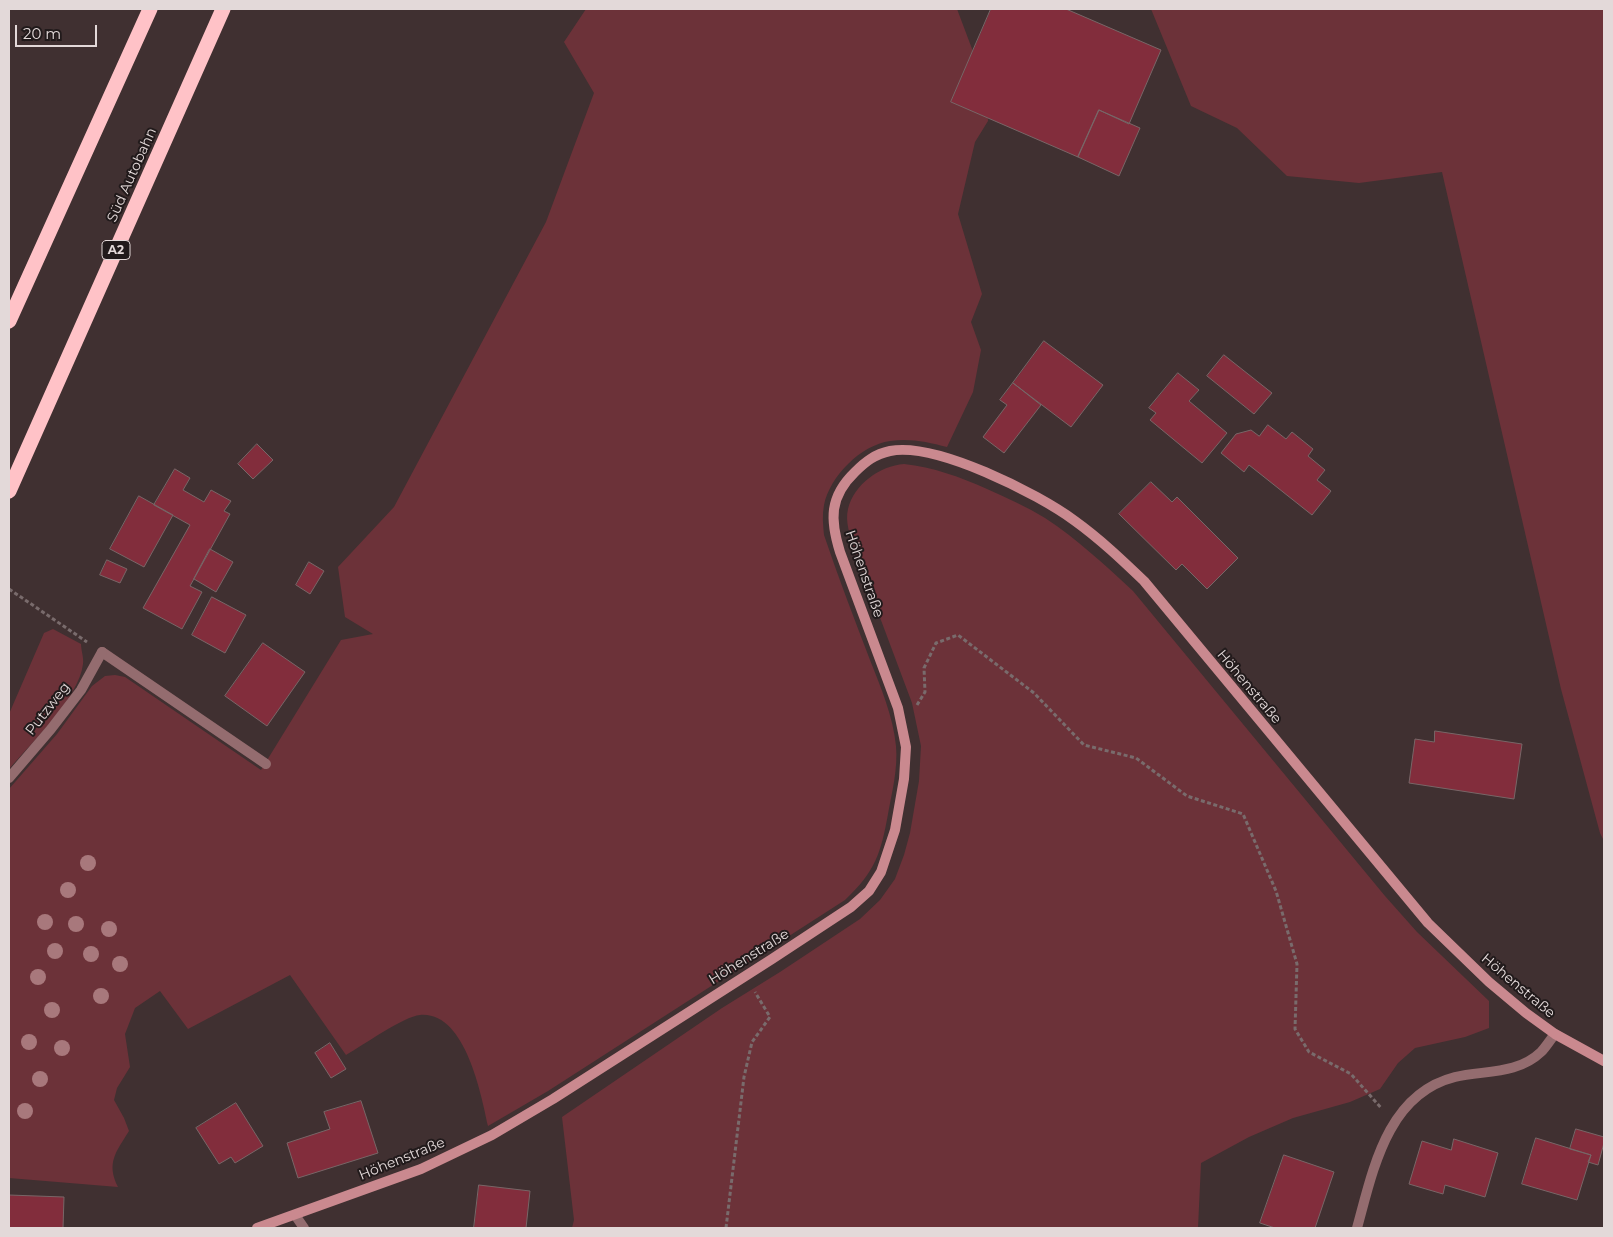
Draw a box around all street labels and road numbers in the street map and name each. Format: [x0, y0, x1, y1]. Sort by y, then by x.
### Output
street label: Süd Autobahn [104, 125, 160, 225]
road number: A2 [102, 240, 130, 260]
street label: Höhenstraße [841, 528, 887, 620]
street label: Höhenstraße [1213, 647, 1285, 727]
street label: Putzweg [22, 679, 74, 739]
street label: Höhenstraße [706, 926, 792, 988]
street label: Höhenstraße [1478, 950, 1558, 1022]
street label: Höhenstraße [357, 1134, 447, 1184]

